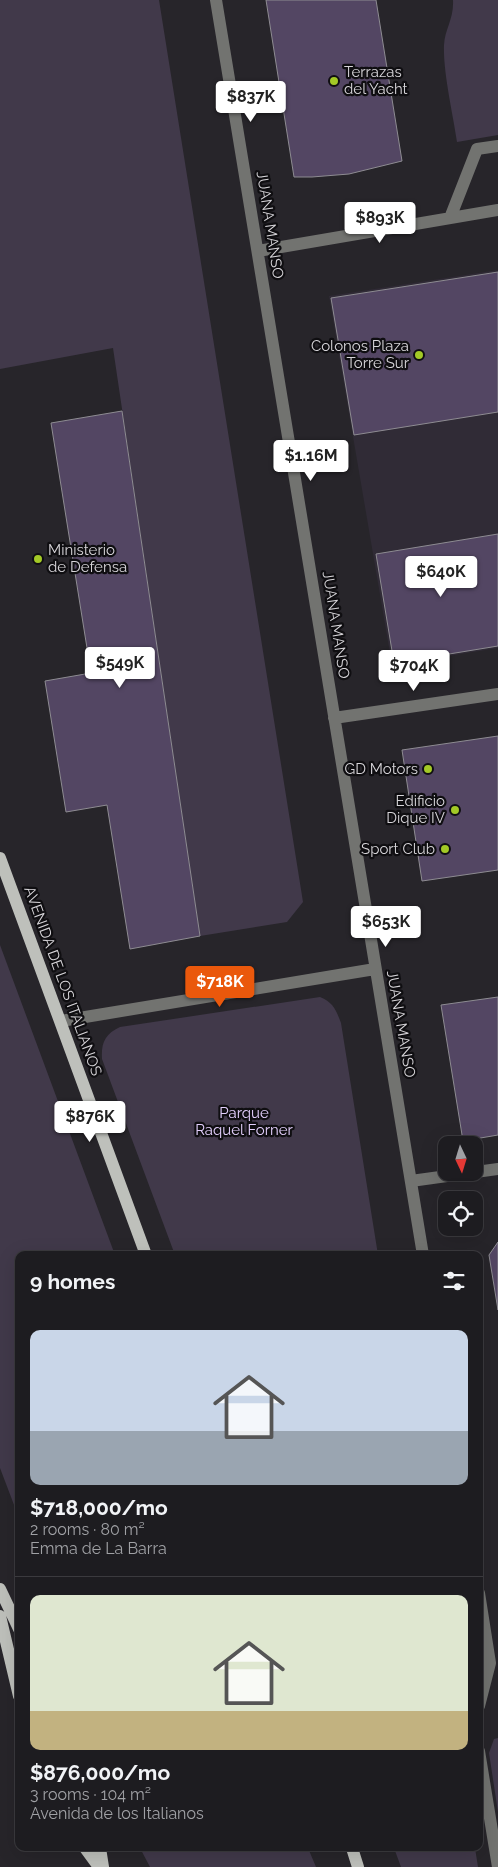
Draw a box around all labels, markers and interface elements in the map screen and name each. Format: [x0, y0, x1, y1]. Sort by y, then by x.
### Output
place label: Terrazas del Yacht [344, 63, 408, 98]
marker: Terrazas del Yacht [328, 75, 340, 87]
pin: $837K [216, 80, 286, 123]
text: $837K [227, 87, 275, 106]
street label: JUANA MANSO [253, 170, 287, 280]
pin: $893K [345, 202, 415, 244]
text: $893K [356, 208, 404, 227]
place label: Colonos Plaza Torre Sur [311, 337, 410, 372]
marker: Colonos Plaza Torre Sur [413, 349, 425, 361]
pin: $1.16M [270, 440, 352, 482]
text: $1.16M [284, 446, 338, 465]
place label: Ministerio de Defensa [48, 541, 127, 576]
marker: Ministerio de Defensa [32, 553, 44, 565]
pin: $640K [406, 556, 476, 598]
text: $640K [416, 562, 466, 581]
street label: JUANA MANSO [319, 570, 353, 680]
pin: $549K [85, 646, 155, 689]
pin: $704K [379, 650, 449, 692]
text: $549K [96, 653, 144, 672]
text: $704K [390, 656, 438, 675]
place label: GD Motors [345, 760, 418, 778]
marker: GD Motors [422, 763, 434, 775]
place label: Edificio Dique IV [386, 792, 445, 827]
marker: Edificio Dique IV [449, 804, 461, 816]
place label: Sport Club [361, 840, 435, 858]
marker: Sport Club [439, 843, 451, 855]
street label: AVENIDA DE LOS ITALIANOS [20, 884, 106, 1078]
pin: $653K [351, 906, 421, 948]
text: $653K [362, 912, 410, 931]
pin: $718K [185, 966, 255, 1008]
street label: JUANA MANSO [383, 969, 419, 1079]
text: $718K [196, 972, 244, 991]
pin: $876K [55, 1100, 125, 1143]
park label: Parque Raquel Forner [195, 1104, 294, 1139]
text: $876K [65, 1107, 115, 1126]
north arrow [438, 1136, 482, 1181]
map controls [438, 1136, 483, 1236]
button: locate [438, 1191, 483, 1236]
icon: filters [440, 1267, 468, 1295]
text: 9 homes [30, 1269, 115, 1294]
icon: home [204, 1362, 294, 1452]
text: $718,000/mo [30, 1495, 168, 1520]
text: 2 rooms · 80 m² [30, 1520, 145, 1539]
text: Emma de La Barra [30, 1539, 167, 1558]
icon: home [204, 1628, 294, 1718]
text: $876,000/mo [30, 1760, 170, 1785]
text: 3 rooms · 104 m² [30, 1785, 151, 1804]
text: Avenida de los Italianos [30, 1804, 204, 1823]

